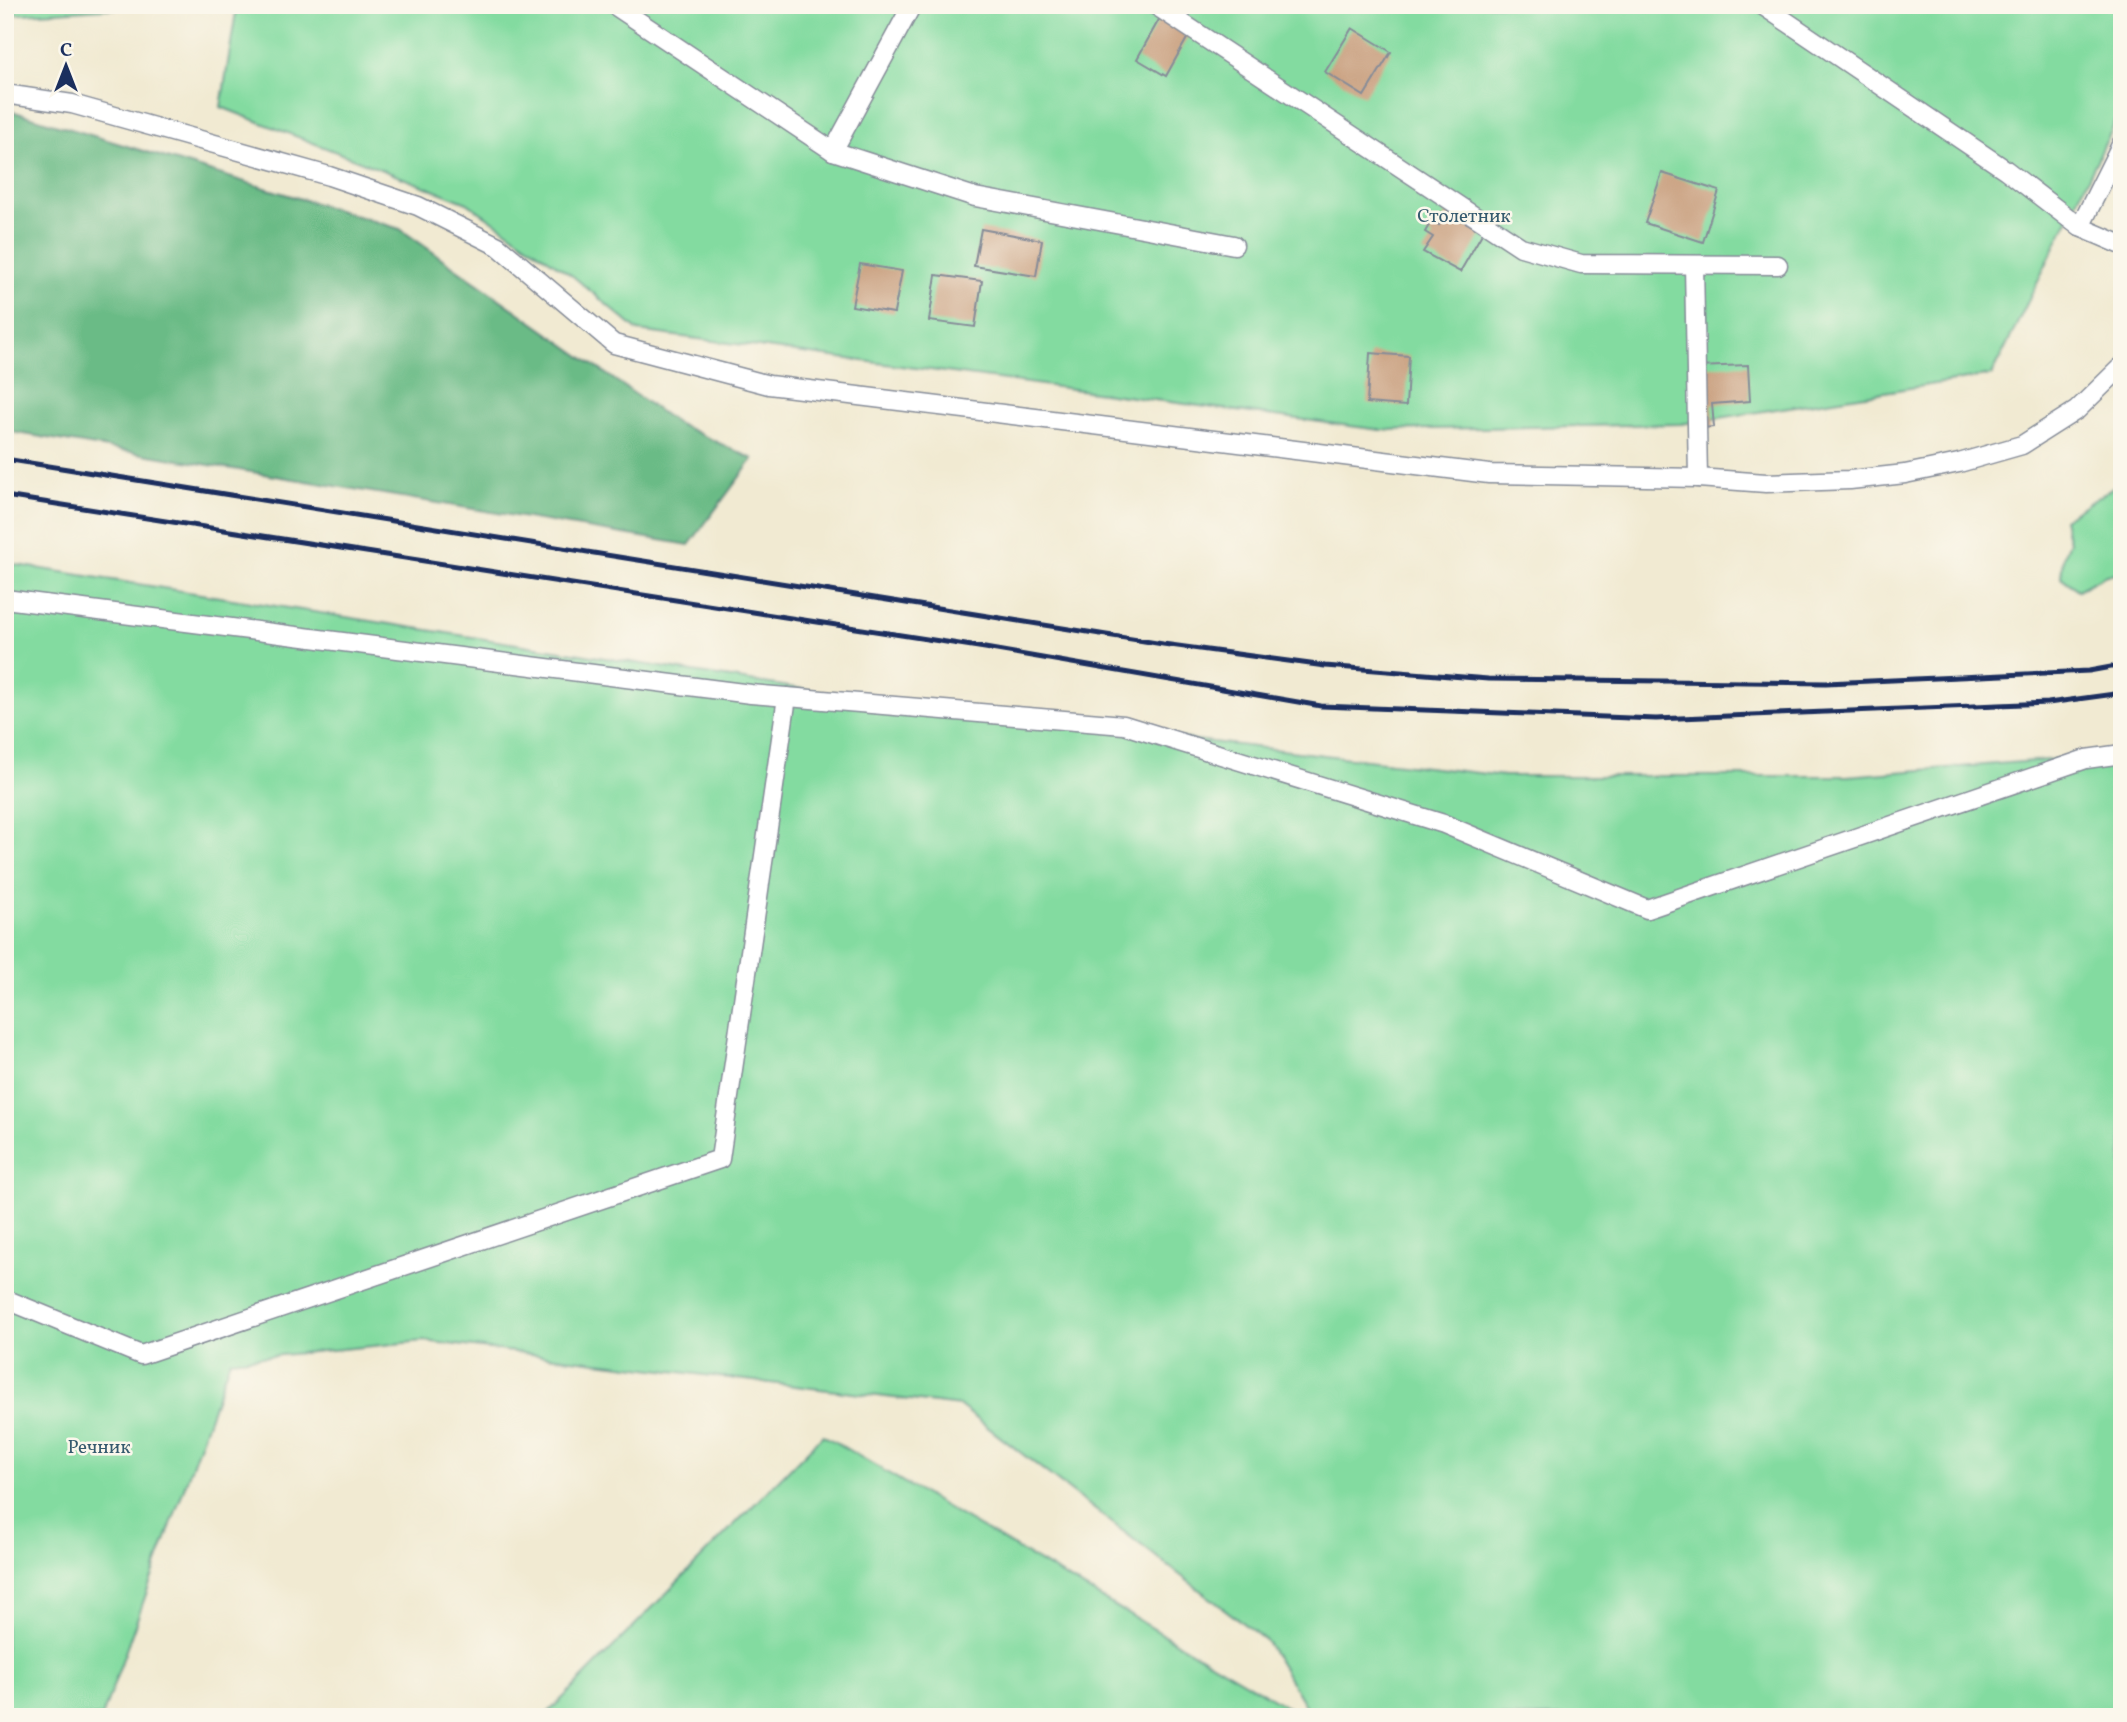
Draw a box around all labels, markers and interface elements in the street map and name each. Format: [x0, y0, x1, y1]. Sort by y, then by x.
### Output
north arrow [32, 32, 102, 102]
text: С [60, 38, 72, 64]
park label: Столетник [1417, 204, 1511, 230]
park label: Речник [67, 1435, 131, 1461]

